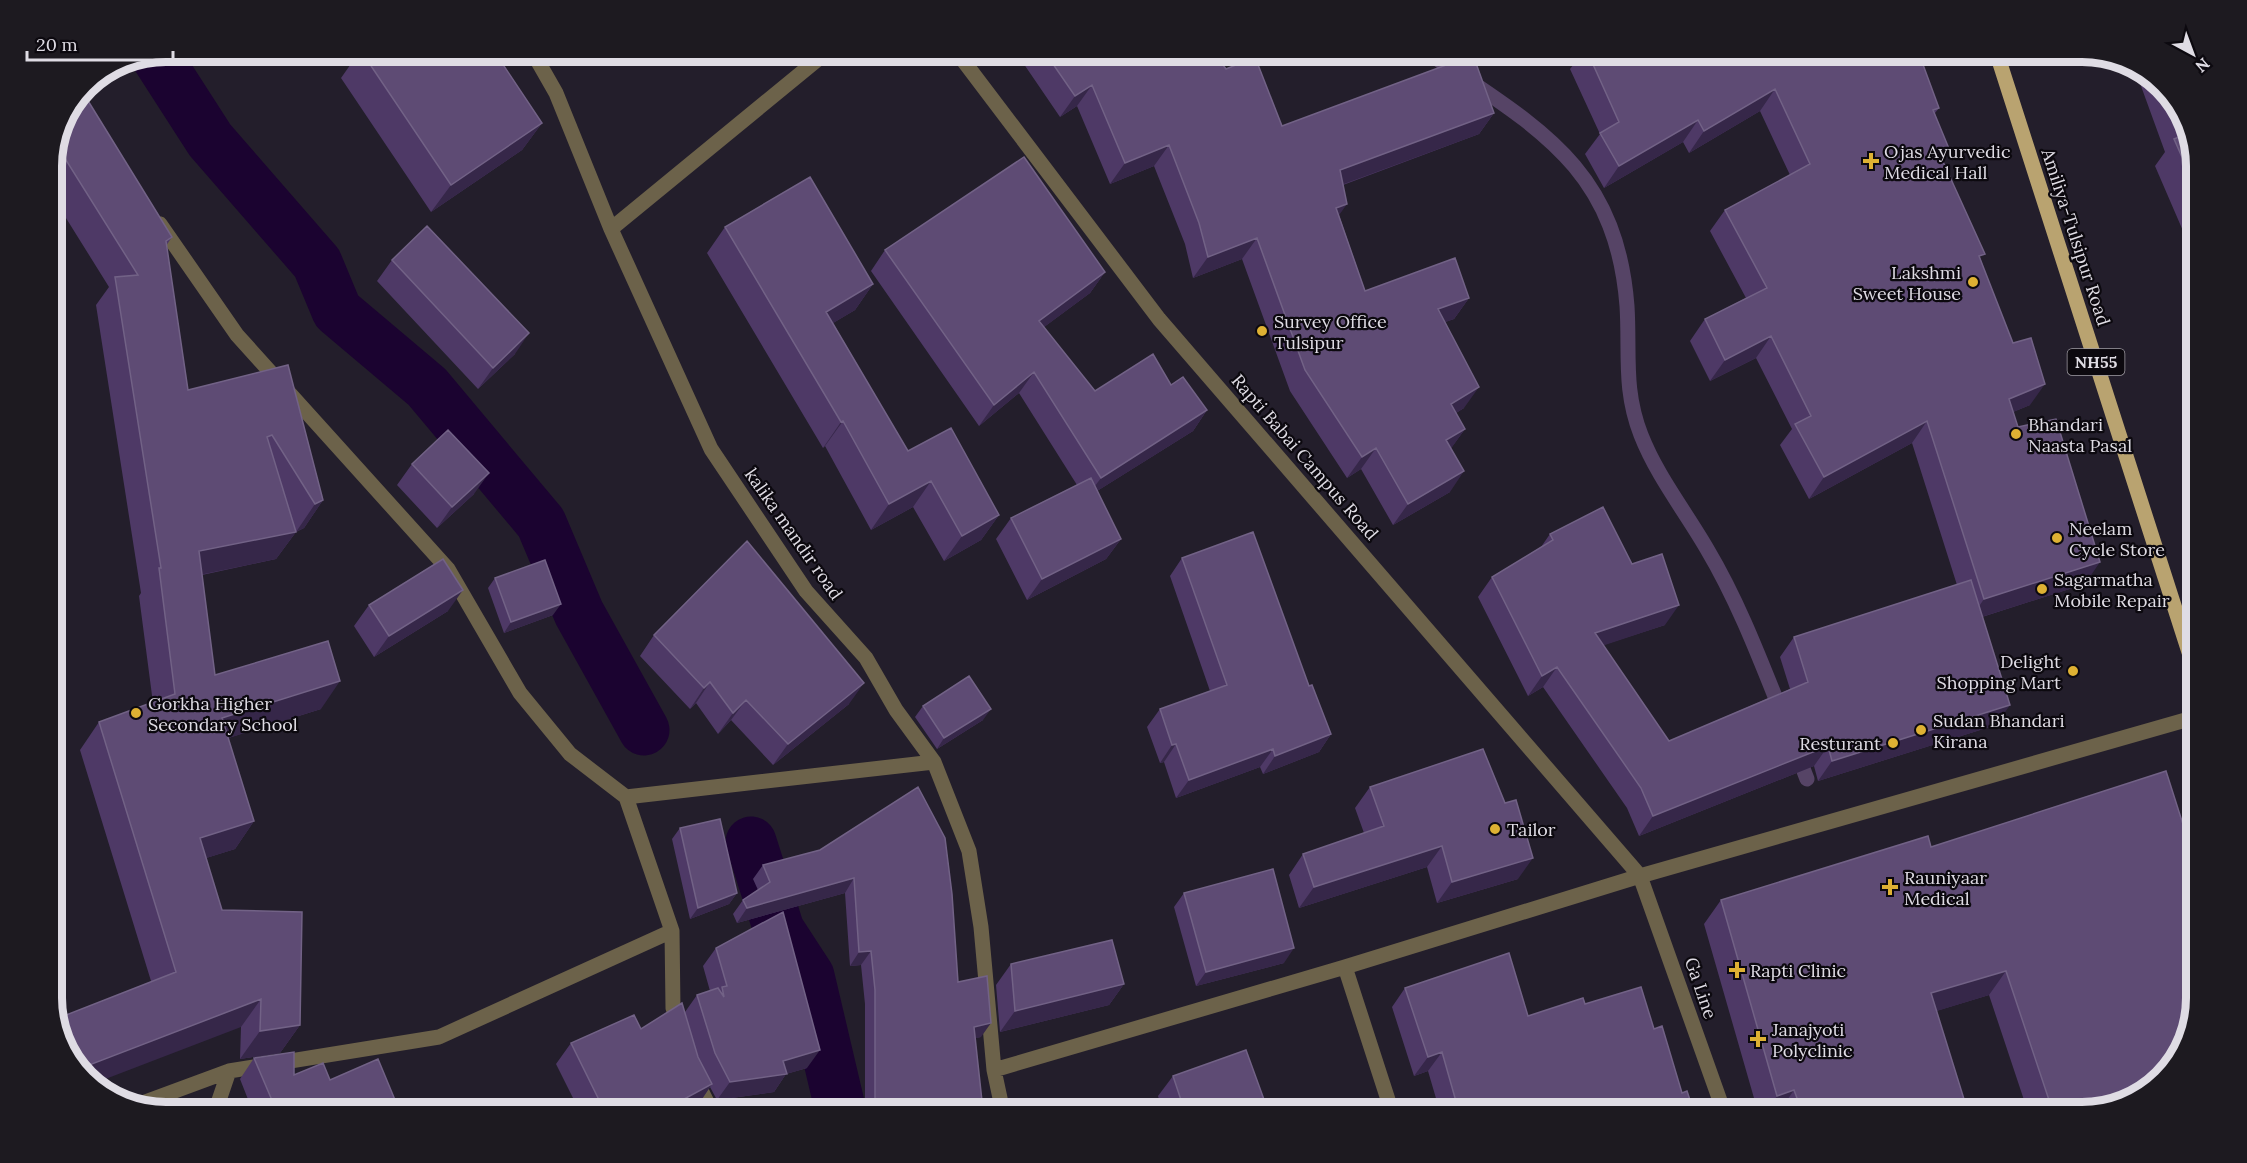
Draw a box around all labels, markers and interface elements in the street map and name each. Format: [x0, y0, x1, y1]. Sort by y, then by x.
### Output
scale bar [27, 24, 172, 62]
north arrow [2163, 24, 2223, 84]
text: 20 m [36, 33, 78, 56]
text: N [2192, 54, 2214, 77]
place label: Ojas Ayurvedic Medical Hall [1884, 140, 2011, 184]
street label: Amiliya-Tulsipur Road [2036, 145, 2116, 329]
marker: Ojas Ayurvedic Medical Hall [1862, 152, 1880, 170]
place label: Lakshmi Sweet House [1853, 261, 1961, 305]
marker: Lakshmi Sweet House [1966, 275, 1980, 289]
place label: Survey Office Tulsipur [1274, 310, 1387, 354]
marker: Survey Office Tulsipur [1255, 324, 1269, 338]
road number: NH55 [2068, 349, 2124, 375]
street label: Rapti Babai Campus Road [1227, 369, 1384, 545]
place label: Bhandari Naasta Pasal [2028, 413, 2132, 457]
marker: Bhandari Naasta Pasal [2009, 427, 2023, 441]
street label: kalika mandir road [740, 464, 848, 604]
place label: Neelam Cycle Store [2069, 517, 2165, 561]
marker: Neelam Cycle Store [2050, 531, 2064, 545]
place label: Sagarmatha Mobile Repair [2054, 568, 2170, 612]
marker: Sagarmatha Mobile Repair [2035, 582, 2049, 596]
place label: Delight Shopping Mart [1937, 650, 2061, 694]
marker: Delight Shopping Mart [2066, 664, 2080, 678]
place label: Gorkha Higher Secondary School [148, 692, 298, 736]
marker: Gorkha Higher Secondary School [129, 706, 143, 720]
place label: Sudan Bhandari Kirana [1933, 709, 2065, 753]
marker: Sudan Bhandari Kirana [1914, 723, 1928, 737]
place label: Resturant [1799, 732, 1881, 755]
marker: Resturant [1886, 736, 1900, 750]
place label: Tailor [1507, 818, 1556, 841]
marker: Tailor [1488, 822, 1502, 836]
place label: Rauniyaar Medical [1904, 866, 1987, 910]
marker: Rauniyaar Medical [1881, 878, 1899, 896]
street label: Ga Line [1680, 954, 1722, 1022]
place label: Rapti Clinic [1750, 959, 1846, 982]
marker: Rapti Clinic [1728, 961, 1746, 979]
place label: Janajyoti Polyclinic [1771, 1018, 1852, 1062]
marker: Janajyoti Polyclinic [1749, 1030, 1767, 1048]

